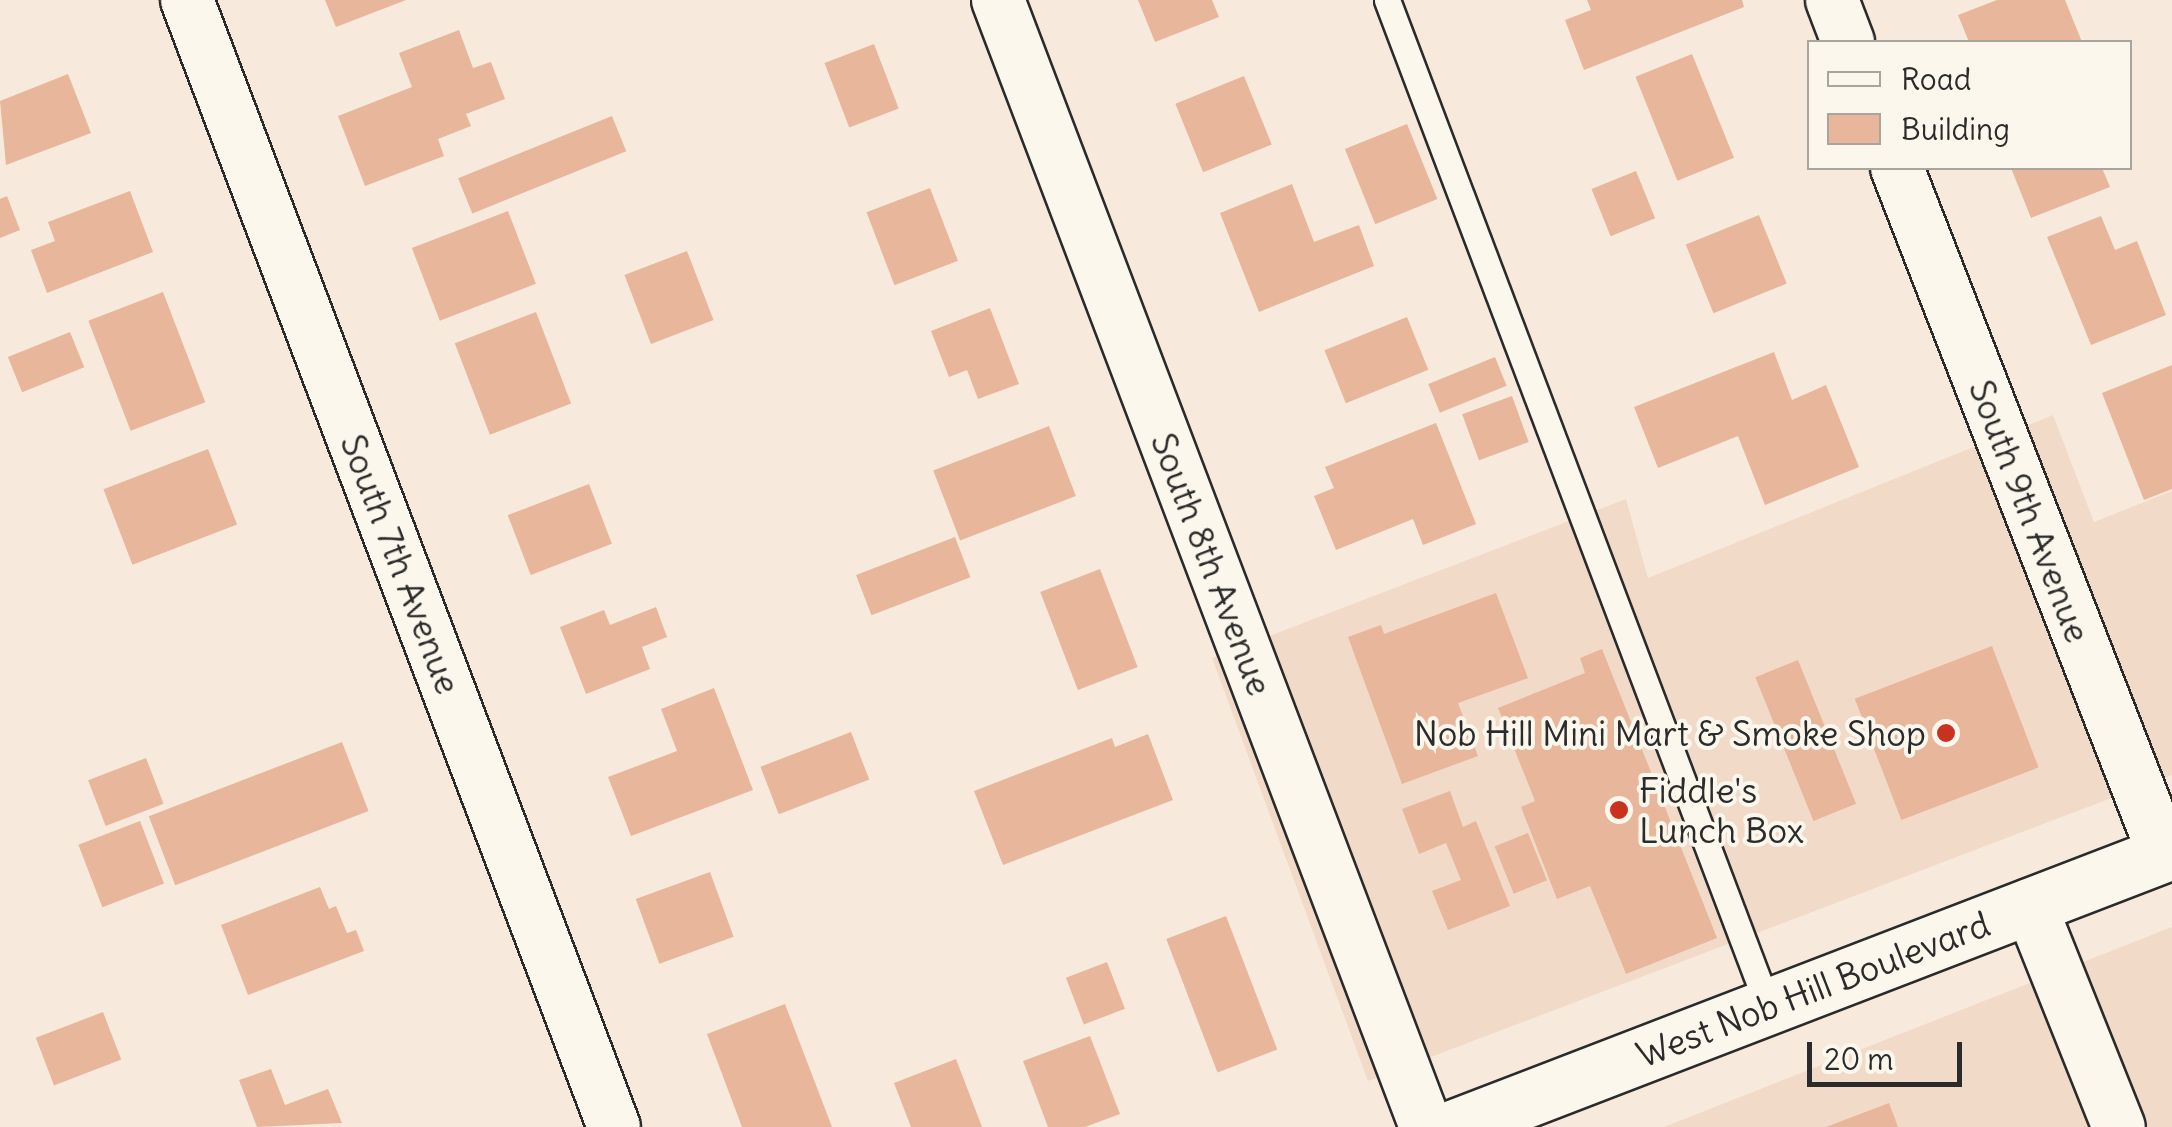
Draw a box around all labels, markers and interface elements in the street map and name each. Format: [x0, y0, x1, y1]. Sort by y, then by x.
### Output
legend [1807, 40, 2132, 170]
text: Road [1901, 60, 1971, 98]
text: Building [1901, 110, 2010, 148]
street label: South 9th Avenue [1961, 374, 2099, 648]
street label: South 8th Avenue [1143, 427, 1281, 701]
street label: South 7th Avenue [332, 428, 470, 700]
place label: Nob Hill Mini Mart & Smoke Shop [1414, 712, 1926, 754]
marker: Nob Hill Mini Mart & Smoke Shop [1935, 722, 1957, 744]
place label: Fiddle's Lunch Box [1639, 769, 1804, 851]
marker: Fiddle's Lunch Box [1608, 799, 1630, 821]
street label: West Nob Hill Boulevard [1631, 902, 1995, 1076]
scale bar [1812, 1022, 1967, 1084]
text: 20 m [1824, 1040, 1894, 1078]

